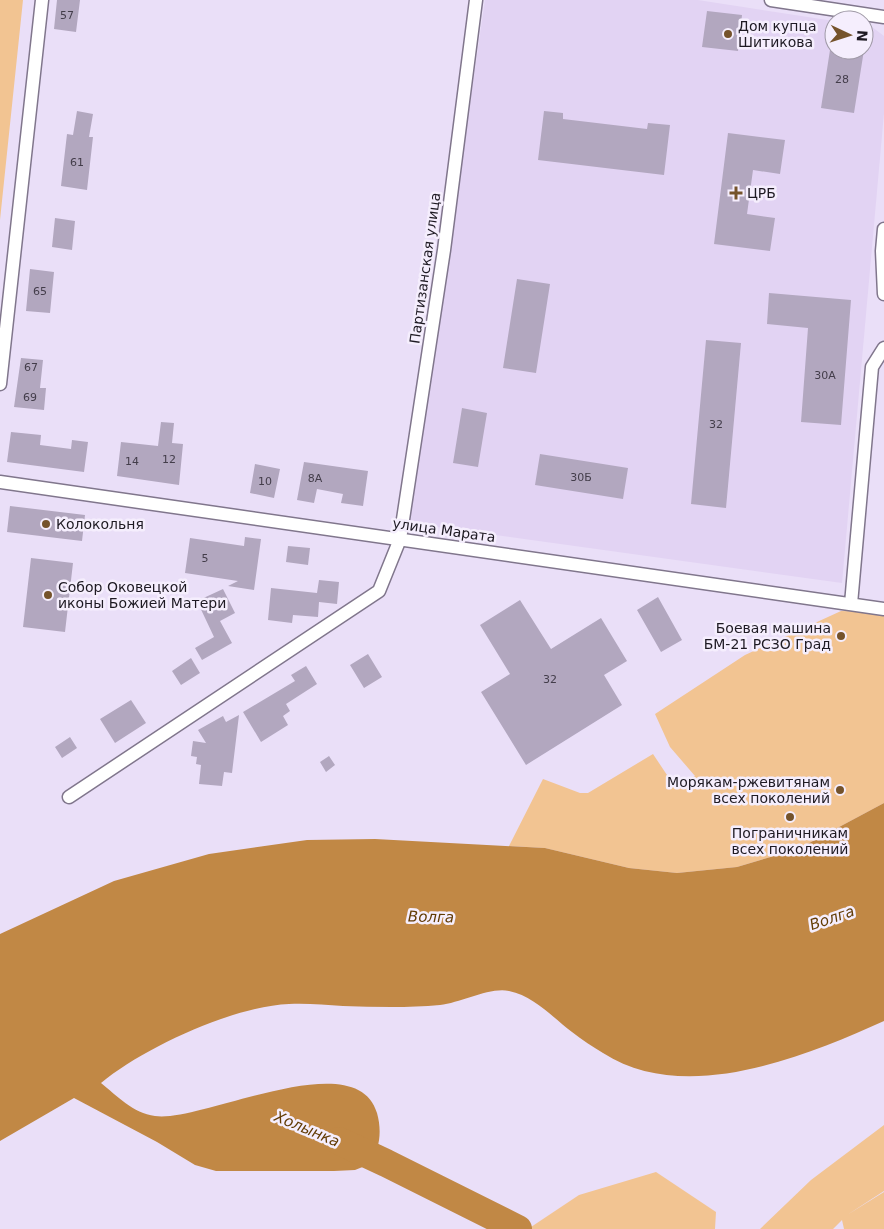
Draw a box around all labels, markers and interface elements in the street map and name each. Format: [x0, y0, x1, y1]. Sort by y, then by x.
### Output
house number: 57 [60, 9, 74, 22]
north arrow [824, 10, 874, 60]
place label: Дом купца Шитикова [738, 18, 817, 50]
marker: Дом купца Шитикова [722, 28, 734, 40]
text: N [854, 30, 870, 42]
house number: 28 [835, 73, 849, 86]
house number: 61 [70, 156, 84, 169]
place label: ЦРБ [747, 185, 776, 201]
marker: ЦРБ [729, 186, 743, 200]
street label: Партизанская улица [406, 191, 444, 345]
house number: 65 [33, 285, 47, 298]
house number: 67 [24, 361, 38, 374]
house number: 30А [814, 369, 836, 382]
house number: 69 [23, 391, 37, 404]
house number: 32 [709, 418, 723, 431]
house number: 12 [162, 453, 176, 466]
house number: 14 [125, 455, 139, 468]
house number: 30Б [570, 471, 592, 484]
house number: 8А [308, 472, 323, 485]
house number: 10 [258, 475, 272, 488]
street label: улица Марата [392, 515, 496, 545]
place label: Колокольня [56, 516, 144, 532]
marker: Колокольня [40, 518, 52, 530]
house number: 5 [202, 552, 209, 565]
place label: Собор Оковецкой иконы Божией Матери [58, 579, 226, 611]
marker: Собор Оковецкой иконы Божией Матери [42, 589, 54, 601]
place label: Боевая машина БМ-21 РСЗО Град [704, 620, 831, 652]
marker: Боевая машина БМ-21 РСЗО Град [835, 630, 847, 642]
house number: 32 [543, 673, 557, 686]
place label: Морякам-ржевитянам всех поколений [667, 774, 830, 806]
marker: Морякам-ржевитянам всех поколений [834, 784, 846, 796]
marker: Пограничникам всех поколений [784, 811, 796, 823]
place label: Пограничникам всех поколений [732, 825, 848, 857]
water label: Волга [807, 902, 857, 934]
water label: Волга [408, 908, 454, 926]
water label: Холынка [271, 1107, 342, 1151]

